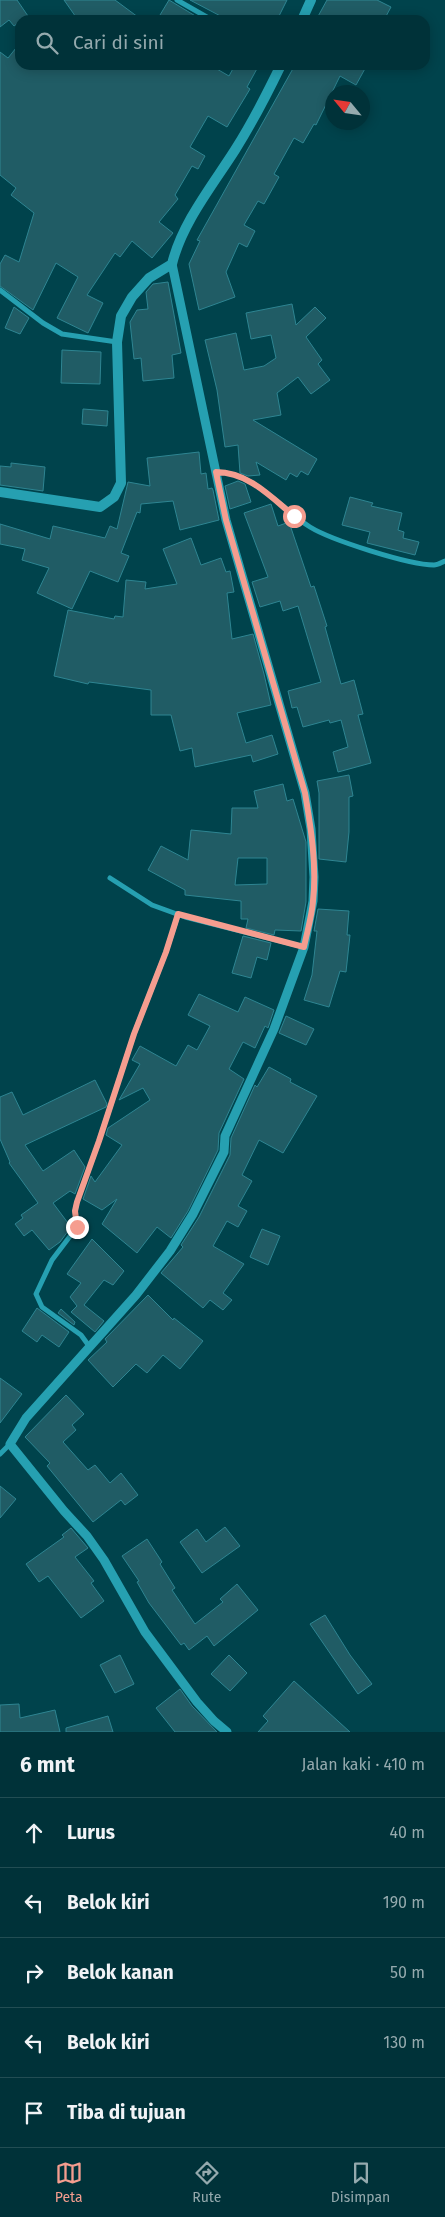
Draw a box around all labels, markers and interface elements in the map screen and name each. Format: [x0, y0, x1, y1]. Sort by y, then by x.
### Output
search box [15, 15, 430, 70]
icon: search [33, 29, 61, 57]
text: Cari di sini [73, 31, 164, 54]
north arrow [325, 85, 370, 130]
route start [283, 505, 306, 528]
route end [66, 1216, 89, 1239]
text: 6 mnt [20, 1752, 75, 1778]
text: Jalan kaki · 410 m [302, 1755, 425, 1774]
icon: ahead [20, 1819, 48, 1847]
text: Lurus [67, 1821, 115, 1844]
text: 40 m [390, 1823, 425, 1842]
icon: left [20, 1889, 48, 1917]
text: Belok kiri [67, 1891, 150, 1914]
text: 190 m [383, 1893, 425, 1912]
icon: right [20, 1959, 48, 1987]
text: Belok kanan [67, 1961, 174, 1984]
text: 50 m [390, 1963, 425, 1982]
icon: left [20, 2029, 48, 2057]
text: Belok kiri [67, 2031, 150, 2054]
text: 130 m [383, 2033, 425, 2052]
icon: arrive [20, 2099, 48, 2127]
text: Tiba di tujuan [67, 2101, 186, 2124]
tab: Peta [55, 2159, 83, 2206]
tab: Rute [192, 2159, 221, 2206]
tab: Disimpan [331, 2159, 390, 2206]

